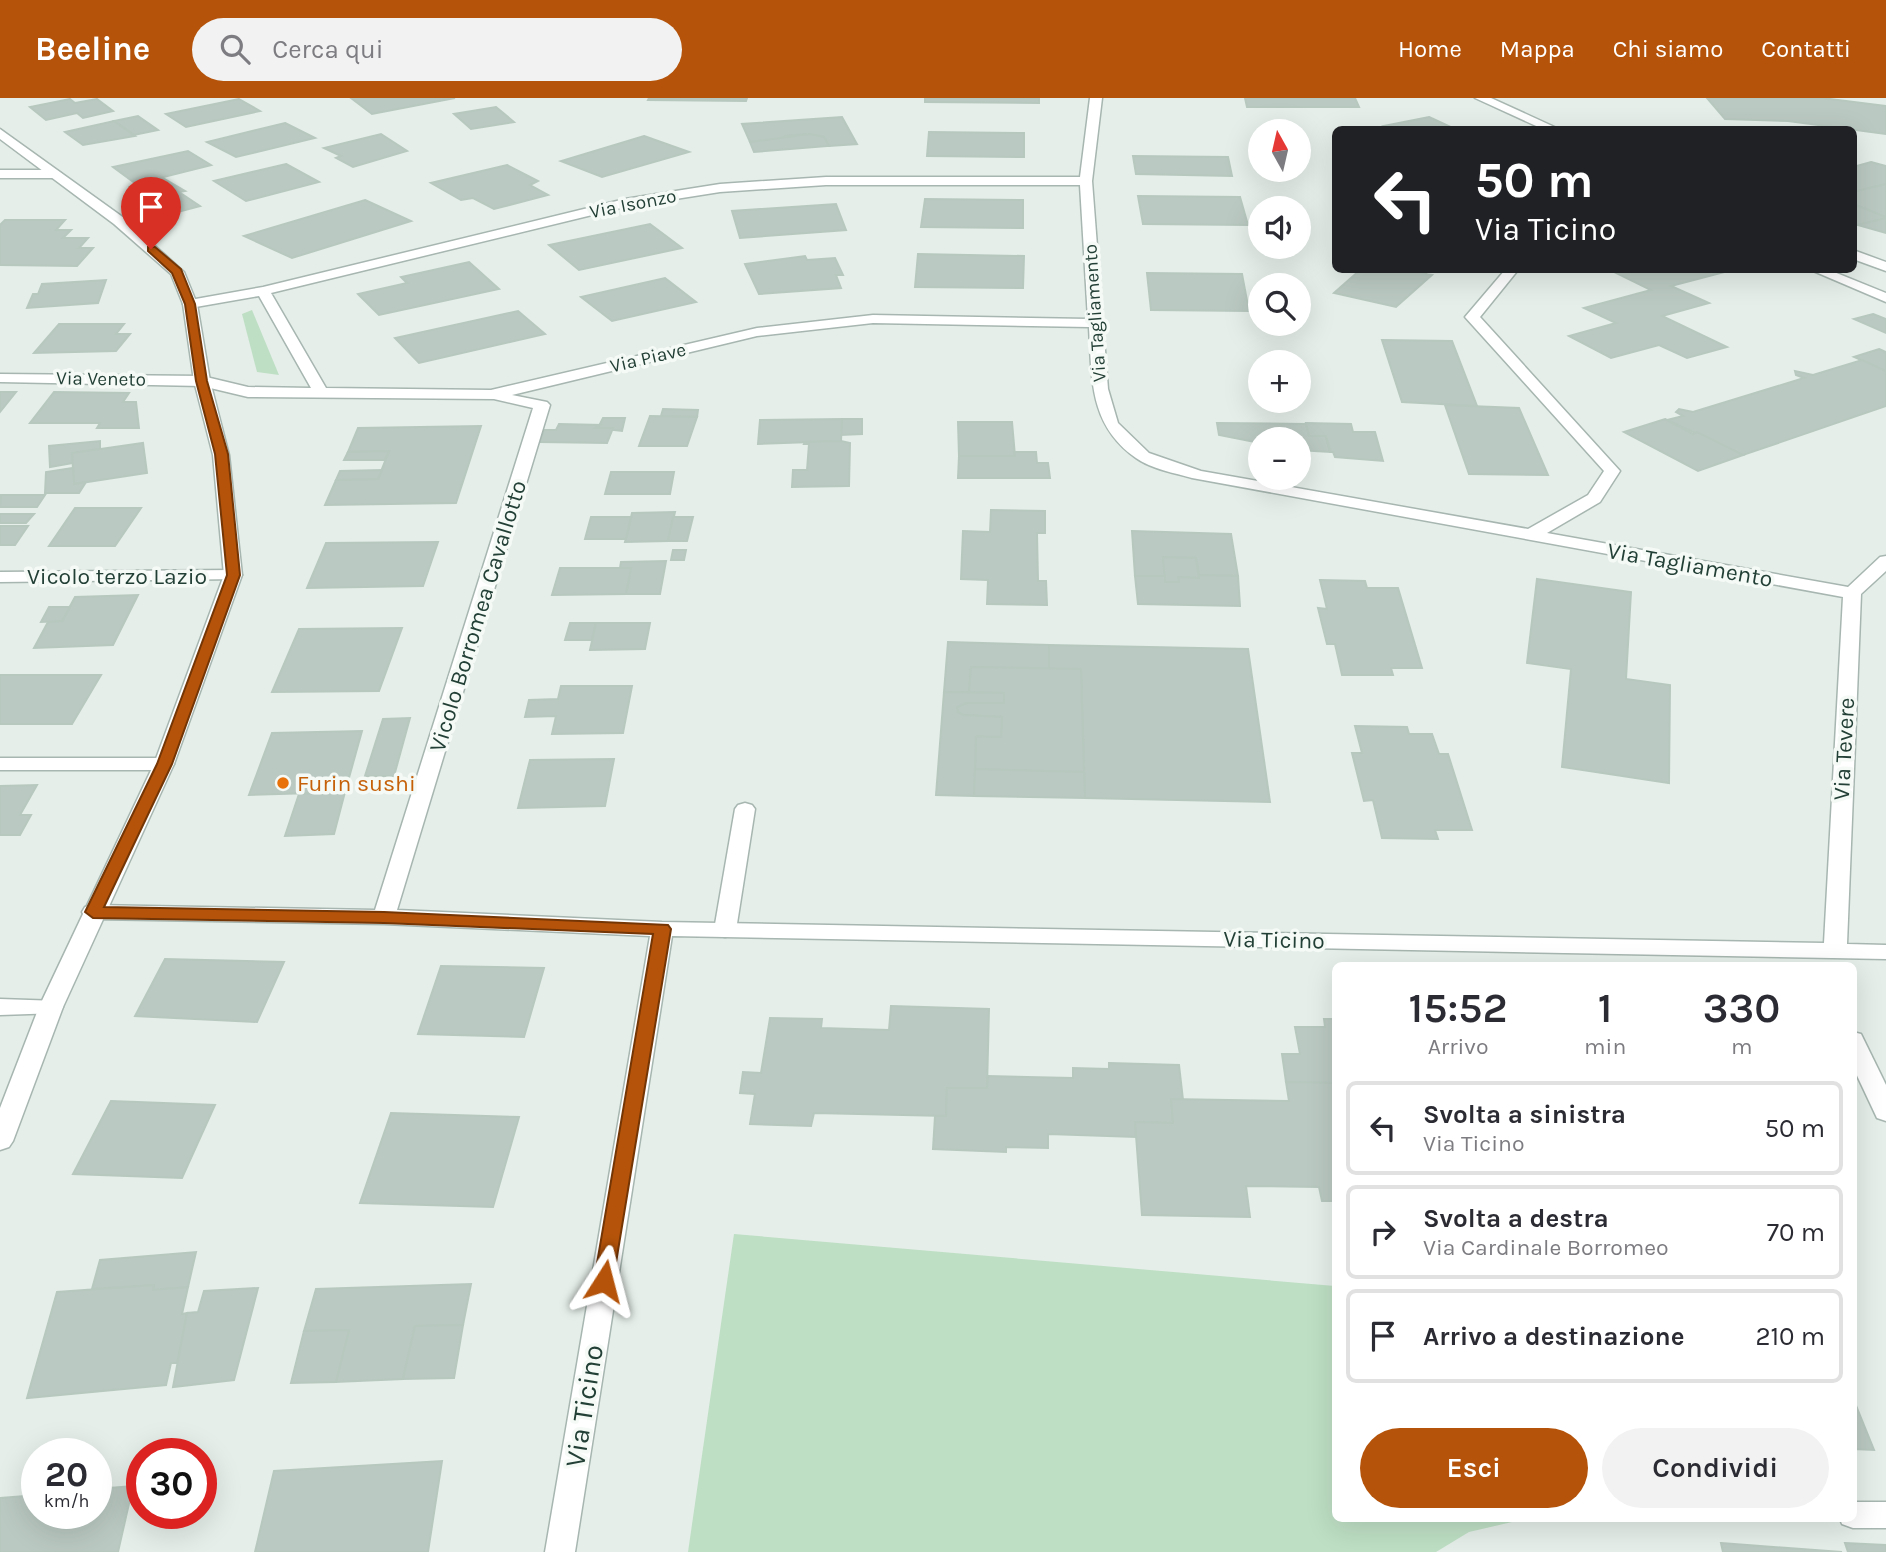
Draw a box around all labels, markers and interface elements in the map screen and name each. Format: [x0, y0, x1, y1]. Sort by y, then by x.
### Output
search box [192, 18, 682, 81]
text: Beeline [35, 30, 150, 68]
icon: search [216, 30, 254, 68]
text: Cerca qui [272, 34, 384, 65]
text: Home [1398, 35, 1462, 63]
text: Mappa [1500, 35, 1575, 63]
text: Chi siamo [1613, 35, 1723, 63]
text: Contatti [1761, 35, 1851, 63]
north arrow [1248, 119, 1311, 182]
map controls [1248, 119, 1311, 490]
text: 50 m [1475, 152, 1593, 209]
icon: left [1360, 154, 1451, 245]
pin [121, 177, 181, 249]
street label: Via Isonzo [588, 185, 678, 223]
icon: arrive [132, 188, 170, 226]
button: sound [1248, 196, 1311, 259]
text: Via Ticino [1475, 211, 1616, 248]
street label: Via Tagliamento [1079, 243, 1111, 383]
button: search [1248, 273, 1311, 336]
street label: Via Piave [608, 339, 688, 377]
button: + [1248, 350, 1311, 413]
street label: Via Veneto [56, 367, 146, 391]
button: − [1248, 427, 1311, 490]
street label: Vicolo Borromea Cavallotto [424, 477, 532, 755]
street label: Via Tagliamento [1605, 537, 1775, 593]
street label: Vicolo terzo Lazio [27, 563, 207, 590]
street label: Via Tevere [1828, 697, 1860, 801]
place label: Furin sushi [297, 770, 416, 797]
marker: Furin sushi [275, 775, 291, 791]
street label: Via Ticino [1223, 926, 1325, 954]
text: 15:52 [1408, 983, 1508, 1033]
text: 1 [1598, 983, 1613, 1033]
text: 330 [1703, 983, 1780, 1033]
text: Arrivo [1428, 1033, 1488, 1060]
text: min [1584, 1033, 1626, 1060]
text: m [1731, 1033, 1752, 1060]
text: Svolta a sinistra [1423, 1099, 1626, 1130]
icon: left [1364, 1109, 1402, 1147]
text: 50 m [1764, 1113, 1825, 1144]
text: Via Ticino [1423, 1130, 1524, 1157]
text: Svolta a destra [1423, 1203, 1609, 1234]
icon: right [1364, 1213, 1402, 1251]
text: 70 m [1767, 1217, 1825, 1248]
text: Via Cardinale Borromeo [1423, 1234, 1669, 1261]
position arrow [567, 1244, 641, 1318]
icon: arrive [1364, 1317, 1402, 1355]
text: Arrivo a destinazione [1423, 1321, 1685, 1352]
text: 210 m [1755, 1321, 1825, 1352]
street label: Via Ticino [558, 1342, 610, 1470]
button: Esci [1360, 1428, 1588, 1508]
button: Condividi [1602, 1428, 1829, 1508]
speed limit sign: 30 [126, 1438, 217, 1529]
text: 20 [45, 1454, 88, 1495]
text: km/h [44, 1490, 89, 1512]

